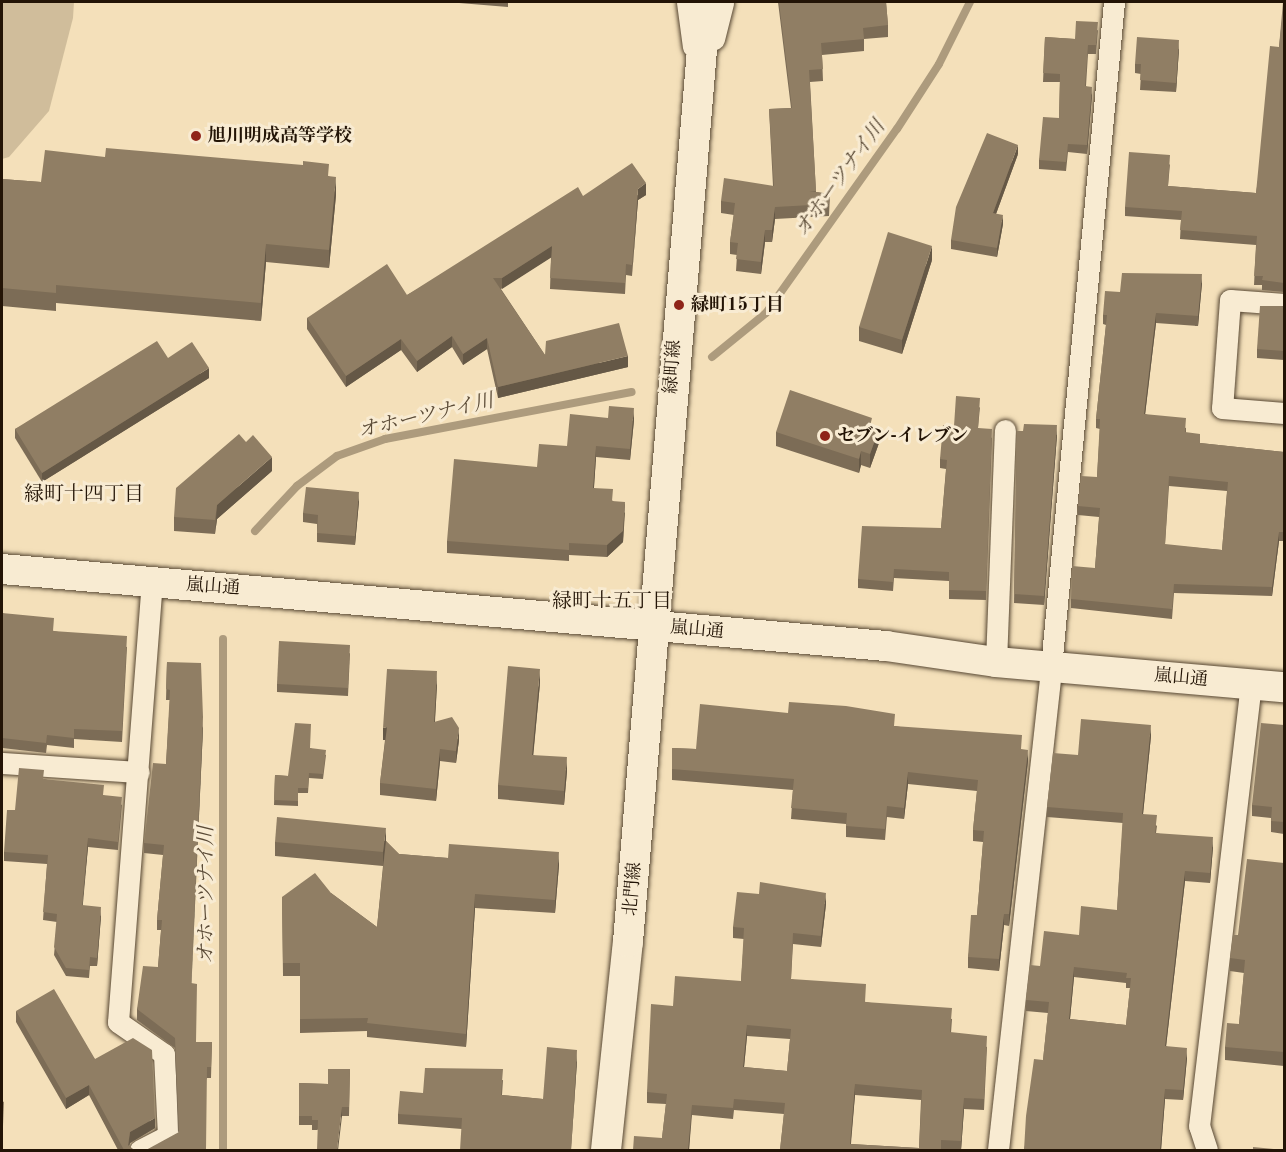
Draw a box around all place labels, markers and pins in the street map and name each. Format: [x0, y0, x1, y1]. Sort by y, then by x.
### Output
place label: 旭川明成高等学校 [208, 125, 352, 147]
marker: 旭川明成高等学校 [189, 129, 203, 143]
place label: 緑町15丁目 [691, 294, 784, 316]
marker: 緑町15丁目 [672, 298, 686, 312]
place label: セブン-イレブン [837, 425, 970, 447]
marker: セブン-イレブン [818, 429, 832, 443]

